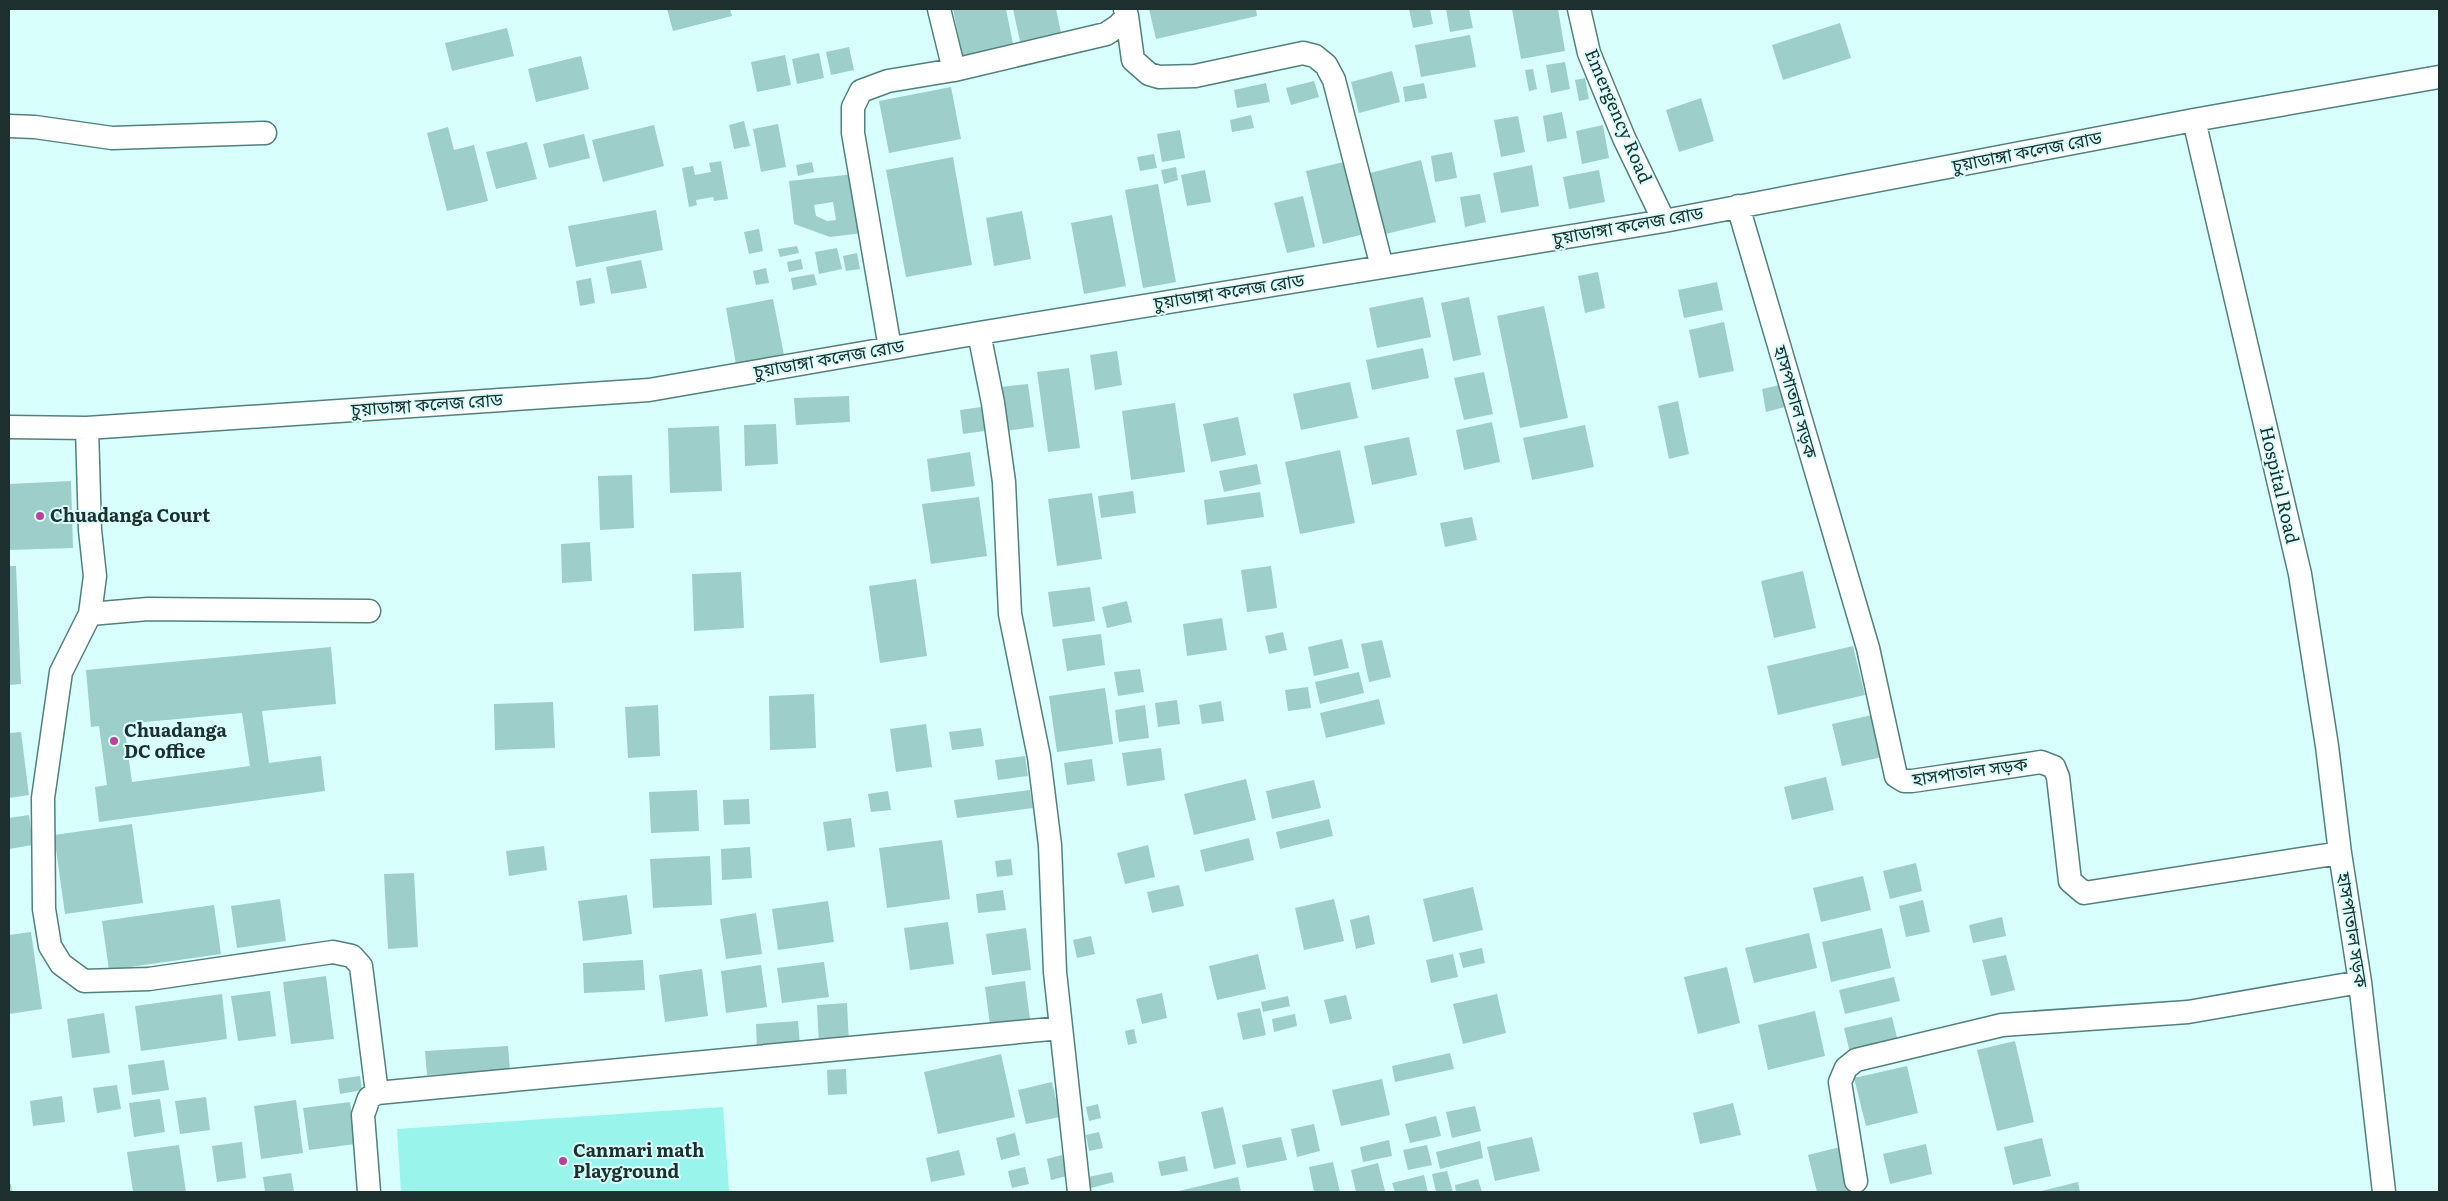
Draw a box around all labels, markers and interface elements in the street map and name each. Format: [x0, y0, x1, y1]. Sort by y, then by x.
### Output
street label: Emergency Road [1579, 44, 1660, 187]
street label: চুয়াডাঙ্গা কলেজ রোড [1948, 123, 2104, 178]
street label: চুয়াডাঙ্গা কলেজ রোড [1549, 198, 1705, 251]
street label: চুয়াডাঙ্গা কলেজ রোড [1150, 265, 1306, 316]
street label: চুয়াডাঙ্গা কলেজ রোড [750, 331, 906, 384]
street label: হাসপাতাল সড়ক [1767, 341, 1826, 462]
street label: চুয়াডাঙ্গা কলেজ রোড [349, 385, 504, 422]
street label: Hospital Road [2254, 423, 2307, 546]
place label: Chuadanga Court [50, 501, 210, 528]
marker: Chuadanga Court [34, 510, 46, 522]
place label: Chuadanga DC office [124, 716, 228, 764]
marker: Chuadanga DC office [108, 735, 120, 747]
street label: হাসপাতাল সড়ক [1909, 749, 2030, 792]
street label: হাসপাতাল সড়ক [2331, 869, 2376, 990]
place label: Canmari math Playground [573, 1136, 704, 1184]
marker: Canmari math Playground [557, 1155, 569, 1167]

